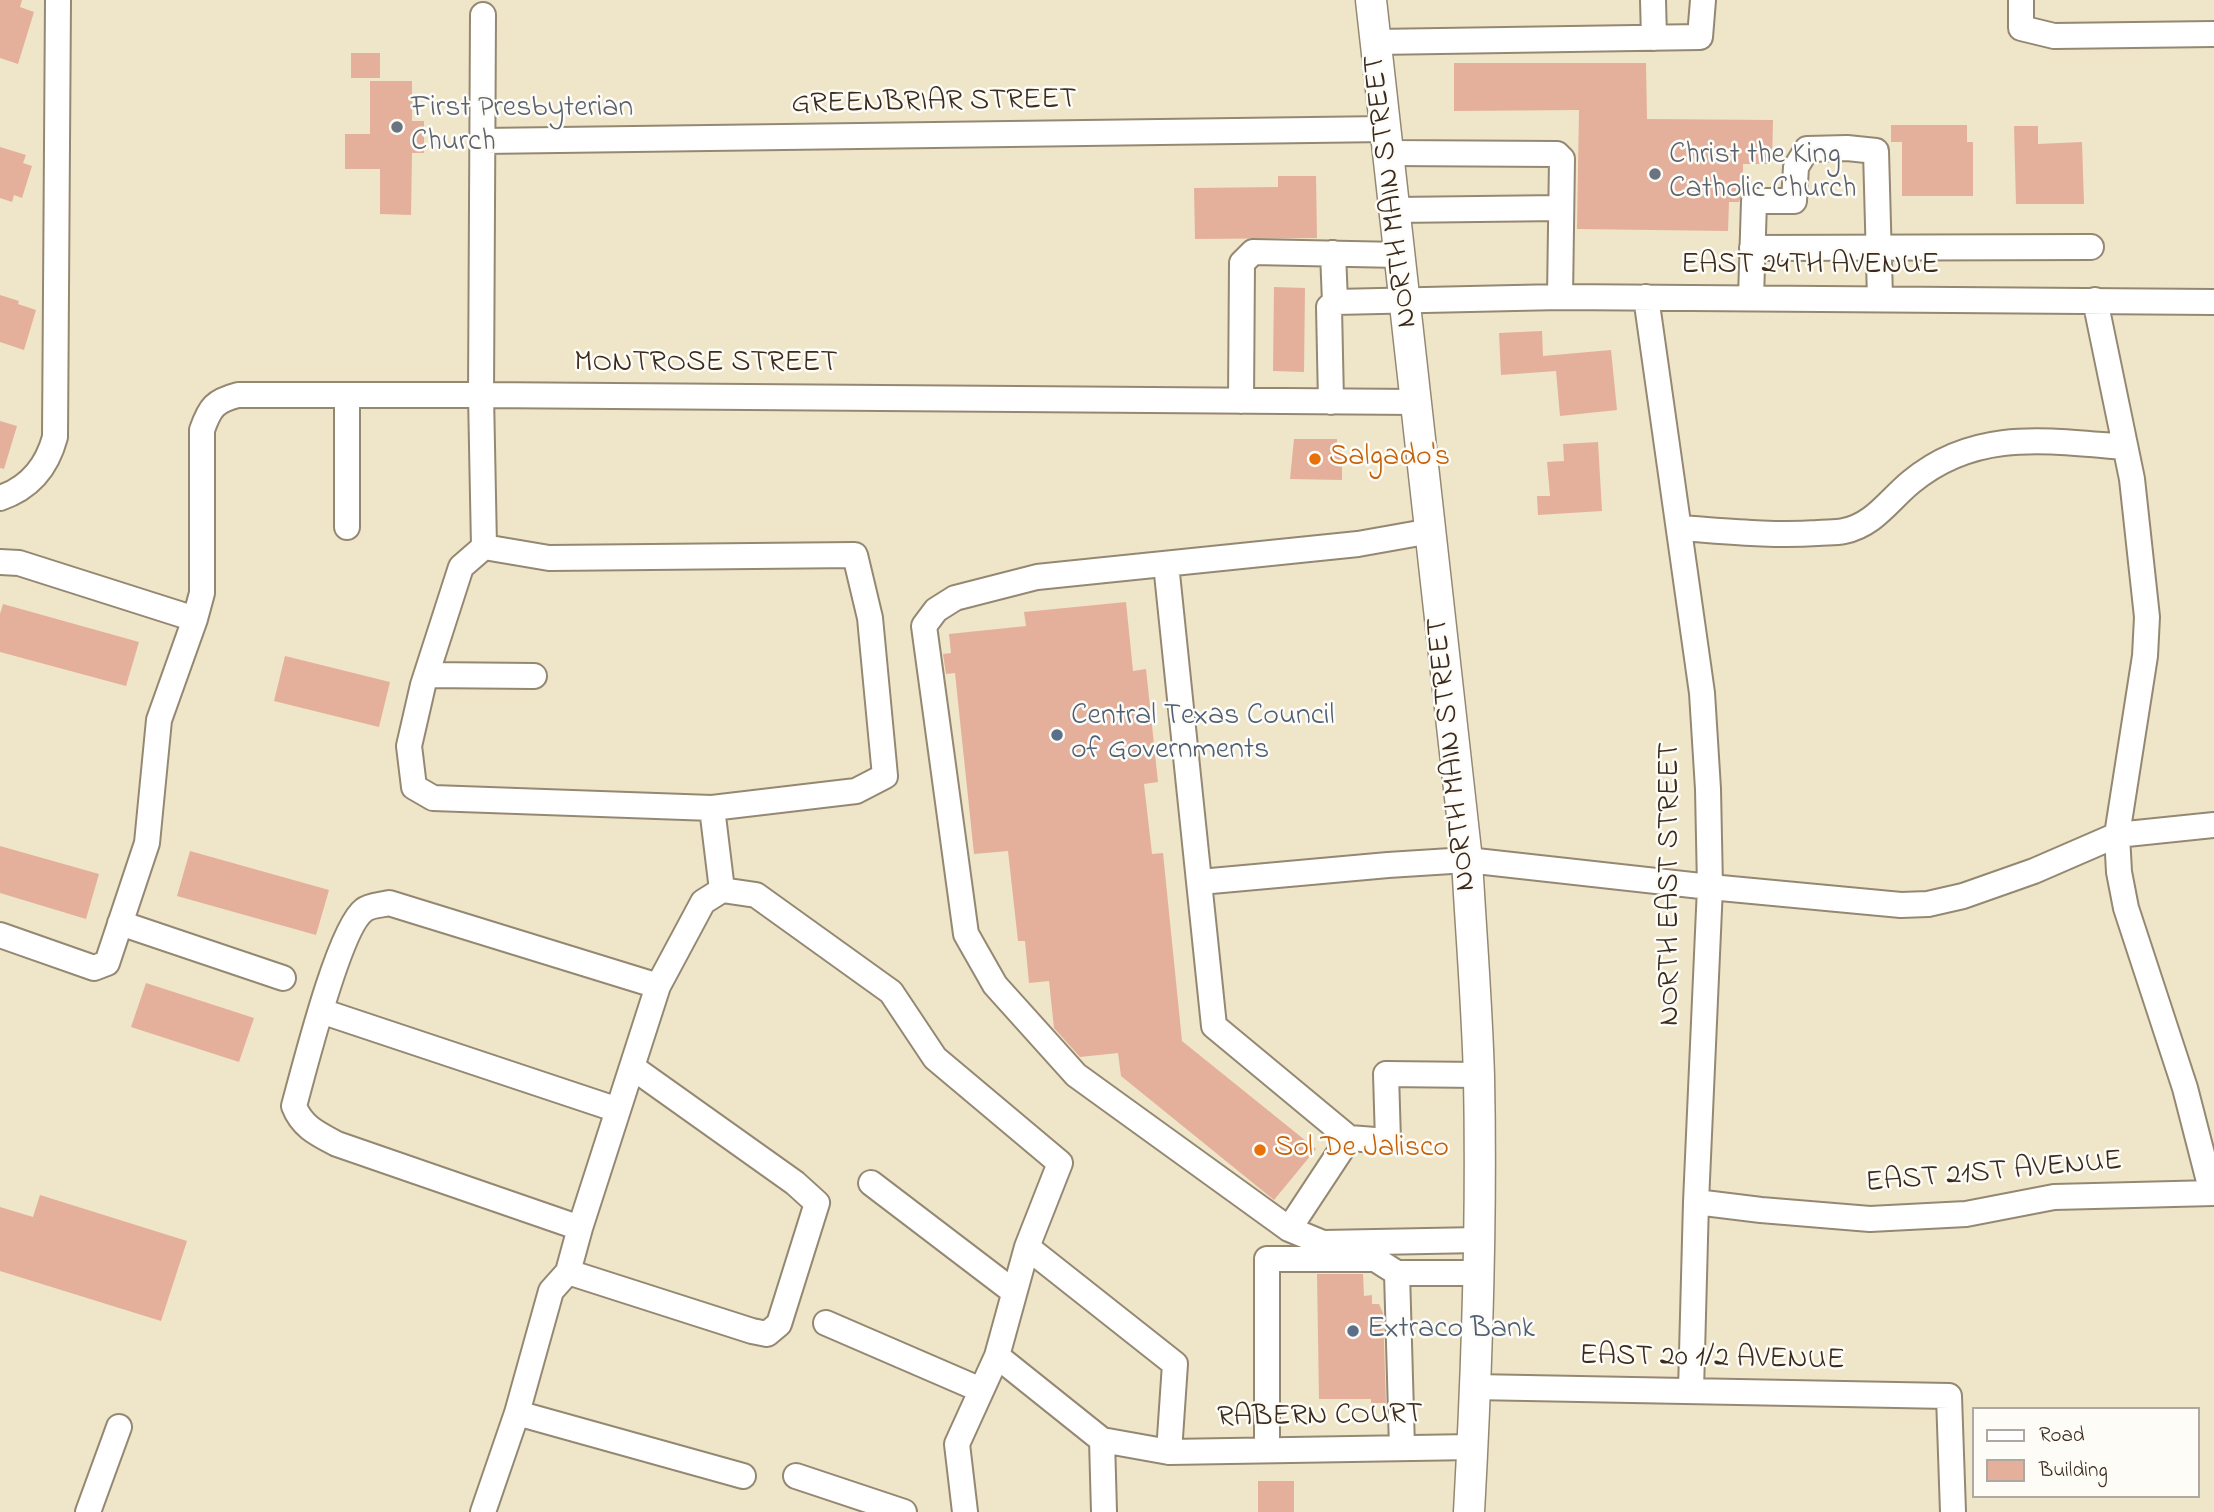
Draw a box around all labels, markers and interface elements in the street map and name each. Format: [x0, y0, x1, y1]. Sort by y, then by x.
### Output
street label: NORTH MAIN STREET [1358, 52, 1428, 330]
street label: GREENBRIAR STREET [791, 84, 1077, 124]
place label: First Presbyterian Church [411, 92, 633, 162]
marker: First Presbyterian Church [389, 119, 405, 135]
place label: Christ the King Catholic Church [1669, 139, 1857, 210]
marker: Christ the King Catholic Church [1647, 166, 1663, 182]
street label: EAST 24TH AVENUE [1681, 249, 1939, 285]
street label: MONTROSE STREET [574, 347, 838, 383]
place label: Salgado's [1329, 441, 1450, 477]
marker: Salgado's [1307, 451, 1323, 467]
street label: NORTH MAIN STREET [1422, 615, 1486, 893]
place label: Central Texas Council of Governments [1071, 700, 1335, 770]
marker: Central Texas Council of Governments [1049, 727, 1065, 743]
street label: NORTH EAST STREET [1654, 742, 1690, 1026]
place label: Sol De Jalisco [1274, 1132, 1449, 1168]
marker: Sol De Jalisco [1252, 1142, 1268, 1158]
street label: EAST 21ST AVENUE [1864, 1145, 2124, 1203]
place label: Extraco Bank [1367, 1313, 1535, 1349]
marker: Extraco Bank [1345, 1323, 1361, 1339]
street label: EAST 20 1/2 AVENUE [1579, 1340, 1845, 1380]
street label: RABERN COURT [1217, 1398, 1423, 1438]
legend [1972, 1407, 2200, 1498]
text: Road [2039, 1421, 2085, 1451]
text: Building [2039, 1456, 2108, 1486]

